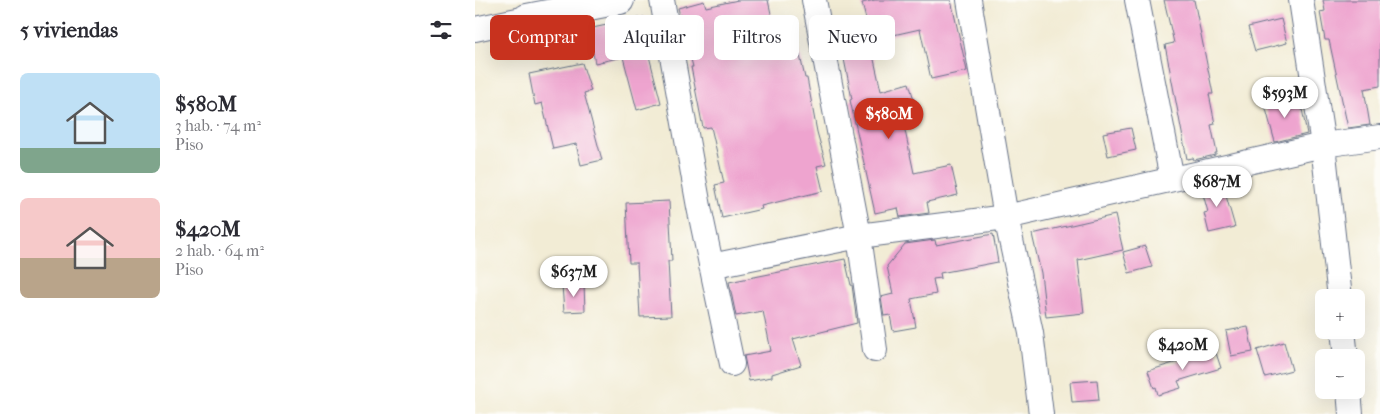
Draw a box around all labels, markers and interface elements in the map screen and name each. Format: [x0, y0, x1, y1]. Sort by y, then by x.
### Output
chip: Comprar [490, 15, 595, 60]
chip: Alquilar [605, 15, 704, 60]
chip: Filtros [714, 15, 799, 60]
chip: Nuevo [809, 15, 895, 60]
icon: filters [427, 16, 455, 44]
text: 5 viviendas [20, 18, 118, 42]
pin: $593M [1250, 76, 1320, 119]
text: $593M [1262, 83, 1308, 102]
text: $580M [175, 92, 237, 116]
icon: home [60, 93, 120, 153]
pin: $580M [854, 98, 924, 140]
text: $580M [865, 104, 913, 123]
text: 3 hab. · 74 m² [175, 116, 261, 135]
text: Piso [175, 135, 203, 154]
pin: $687M [1182, 166, 1252, 208]
text: $687M [1193, 172, 1241, 191]
text: $420M [175, 217, 241, 241]
icon: home [60, 218, 120, 278]
text: 2 hab. · 64 m² [175, 241, 264, 260]
pin: $637M [539, 256, 609, 298]
text: Piso [175, 260, 203, 279]
text: $637M [551, 262, 597, 281]
map controls [1315, 289, 1365, 399]
button: + [1315, 289, 1365, 339]
pin: $420M [1148, 328, 1218, 371]
text: $420M [1158, 335, 1208, 354]
button: − [1315, 349, 1365, 399]

